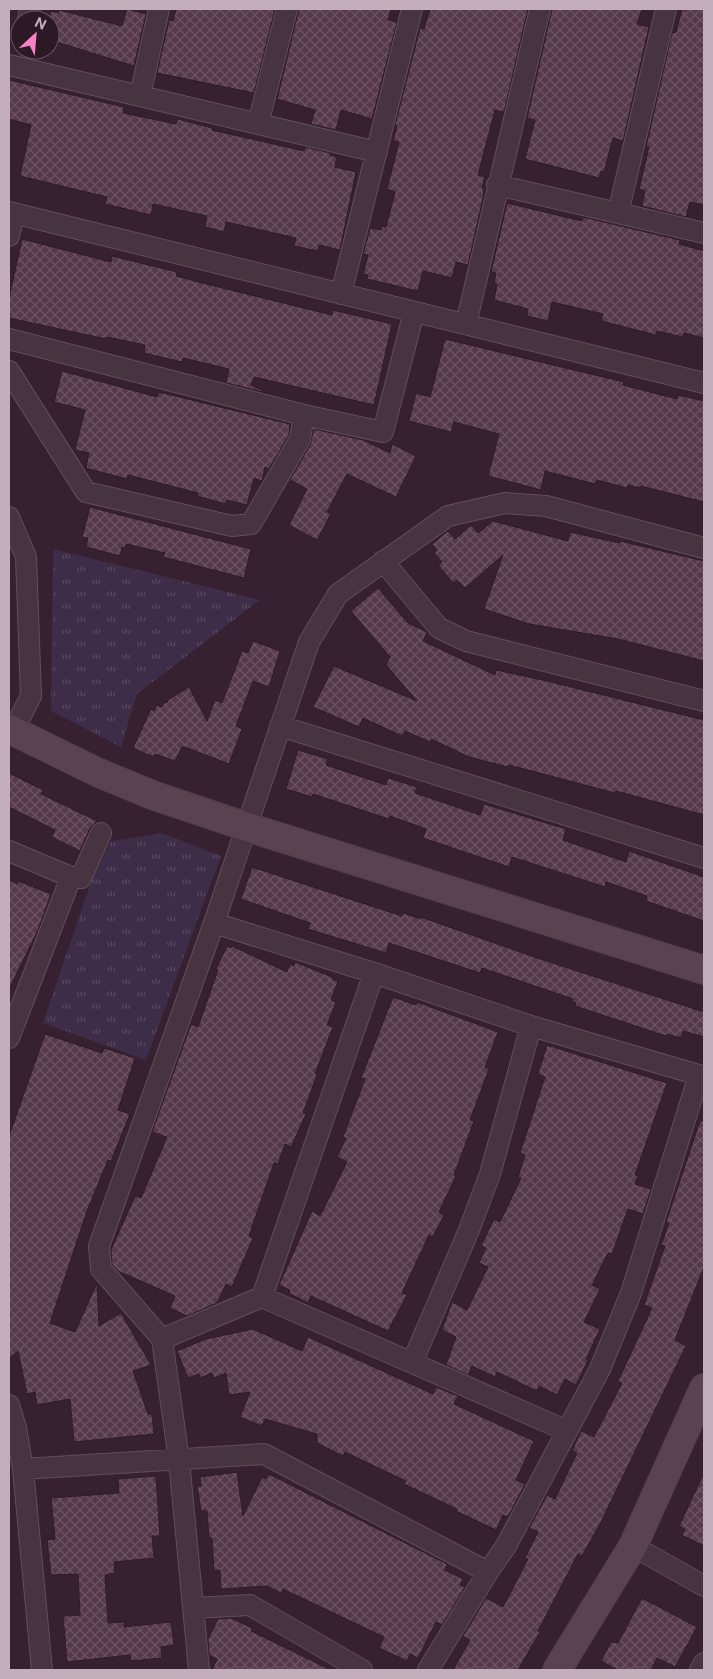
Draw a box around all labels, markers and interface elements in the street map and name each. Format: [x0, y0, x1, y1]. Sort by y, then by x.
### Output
north arrow [10, 10, 60, 60]
text: N [32, 14, 49, 33]

